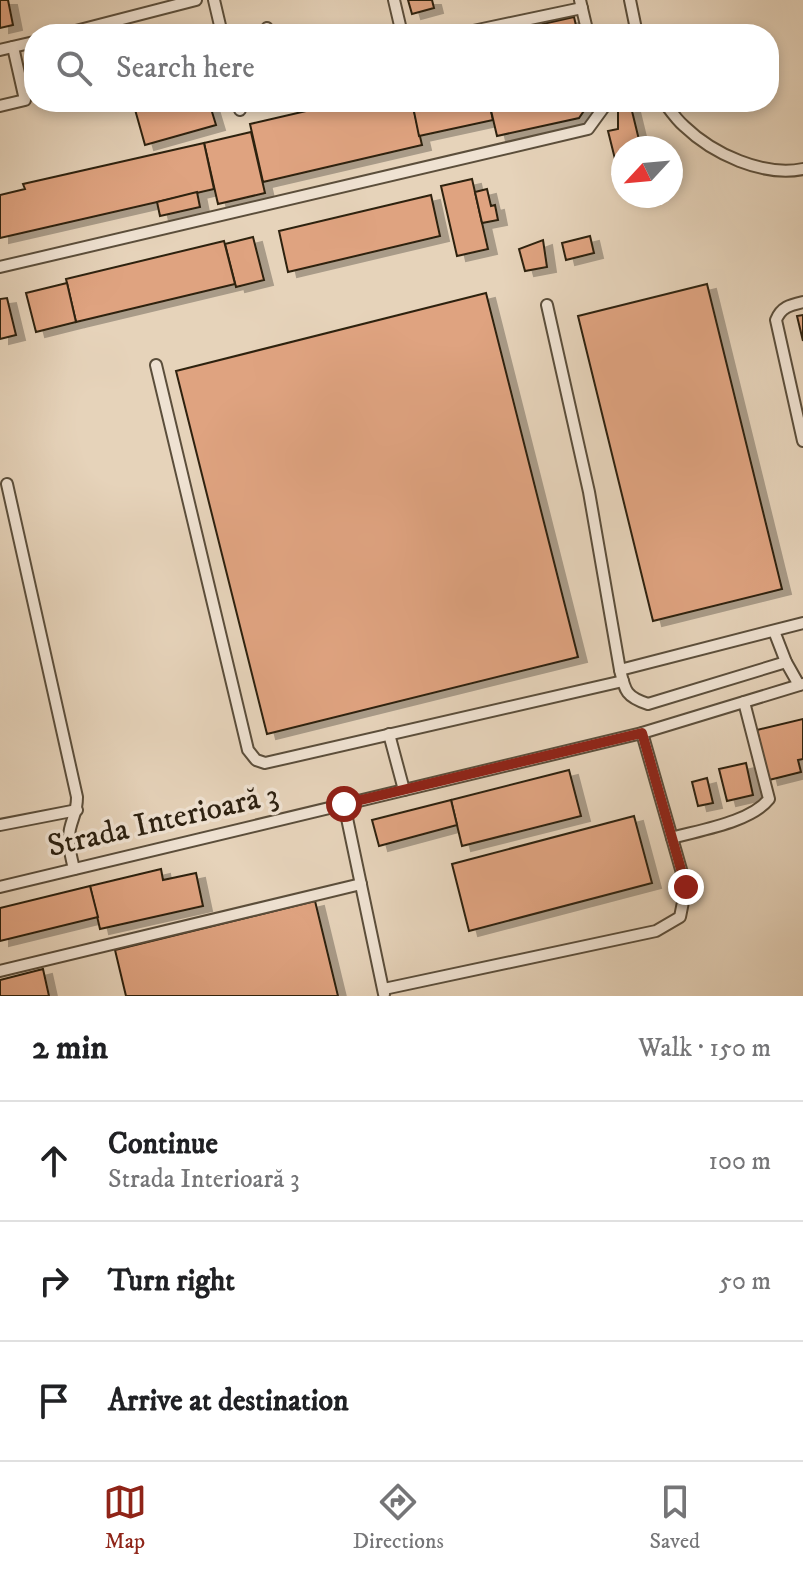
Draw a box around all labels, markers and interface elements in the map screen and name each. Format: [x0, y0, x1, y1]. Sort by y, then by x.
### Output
search box [24, 24, 779, 112]
icon: search [52, 46, 96, 90]
text: Search here [116, 50, 255, 87]
north arrow [611, 136, 683, 208]
street label: Strada Interioară 3 [44, 775, 282, 867]
route start [326, 786, 362, 822]
route end [668, 869, 704, 905]
text: 2 min [32, 1027, 108, 1069]
text: Walk · 150 m [638, 1032, 771, 1065]
text: Continue [108, 1126, 218, 1163]
icon: ahead [32, 1139, 76, 1183]
text: 100 m [708, 1145, 771, 1178]
text: Strada Interioară 3 [108, 1163, 300, 1196]
icon: right [32, 1259, 76, 1303]
text: Turn right [108, 1263, 235, 1300]
text: 50 m [719, 1265, 771, 1298]
icon: arrive [32, 1379, 76, 1423]
text: Arrive at destination [108, 1383, 349, 1420]
tab: Map [103, 1480, 147, 1555]
tab: Directions [353, 1480, 444, 1555]
tab: Saved [650, 1480, 700, 1555]

